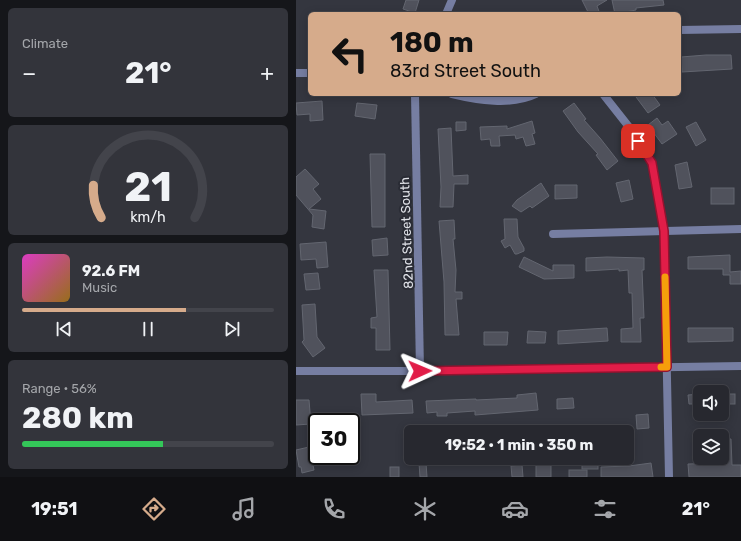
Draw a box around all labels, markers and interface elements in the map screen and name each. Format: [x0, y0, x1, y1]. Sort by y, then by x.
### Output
text: 180 m [390, 26, 474, 59]
icon: left [324, 28, 376, 80]
text: Climate [22, 36, 68, 51]
text: 21° [125, 55, 172, 91]
text: − [22, 60, 36, 87]
text: + [260, 60, 274, 87]
text: 83rd Street South [390, 60, 541, 82]
pin [621, 124, 655, 158]
icon: arrive [627, 130, 649, 152]
text: 21 [124, 162, 172, 211]
street label: 82nd Street South [397, 177, 416, 289]
text: km/h [130, 208, 166, 225]
text: 92.6 FM [82, 262, 140, 280]
text: Music [82, 280, 117, 295]
icon: previous [53, 318, 75, 340]
icon: pause [137, 318, 159, 340]
icon: next [221, 318, 243, 340]
position arrow [399, 350, 441, 392]
text: Range · 56% [22, 381, 97, 396]
map controls [693, 385, 729, 465]
button: sound [693, 385, 729, 421]
text: 280 km [22, 400, 134, 436]
speed limit sign: 30 [308, 413, 360, 465]
button: layers [693, 429, 729, 465]
text: 19:52 · 1 min · 350 m [445, 436, 593, 454]
icon: directions [140, 495, 168, 523]
icon: music [230, 495, 258, 523]
icon: phone [320, 495, 348, 523]
icon: climate [411, 495, 439, 523]
icon: car [501, 495, 529, 523]
icon: filters [591, 495, 619, 523]
text: 19:51 [31, 498, 77, 520]
text: 21° [682, 498, 710, 520]

